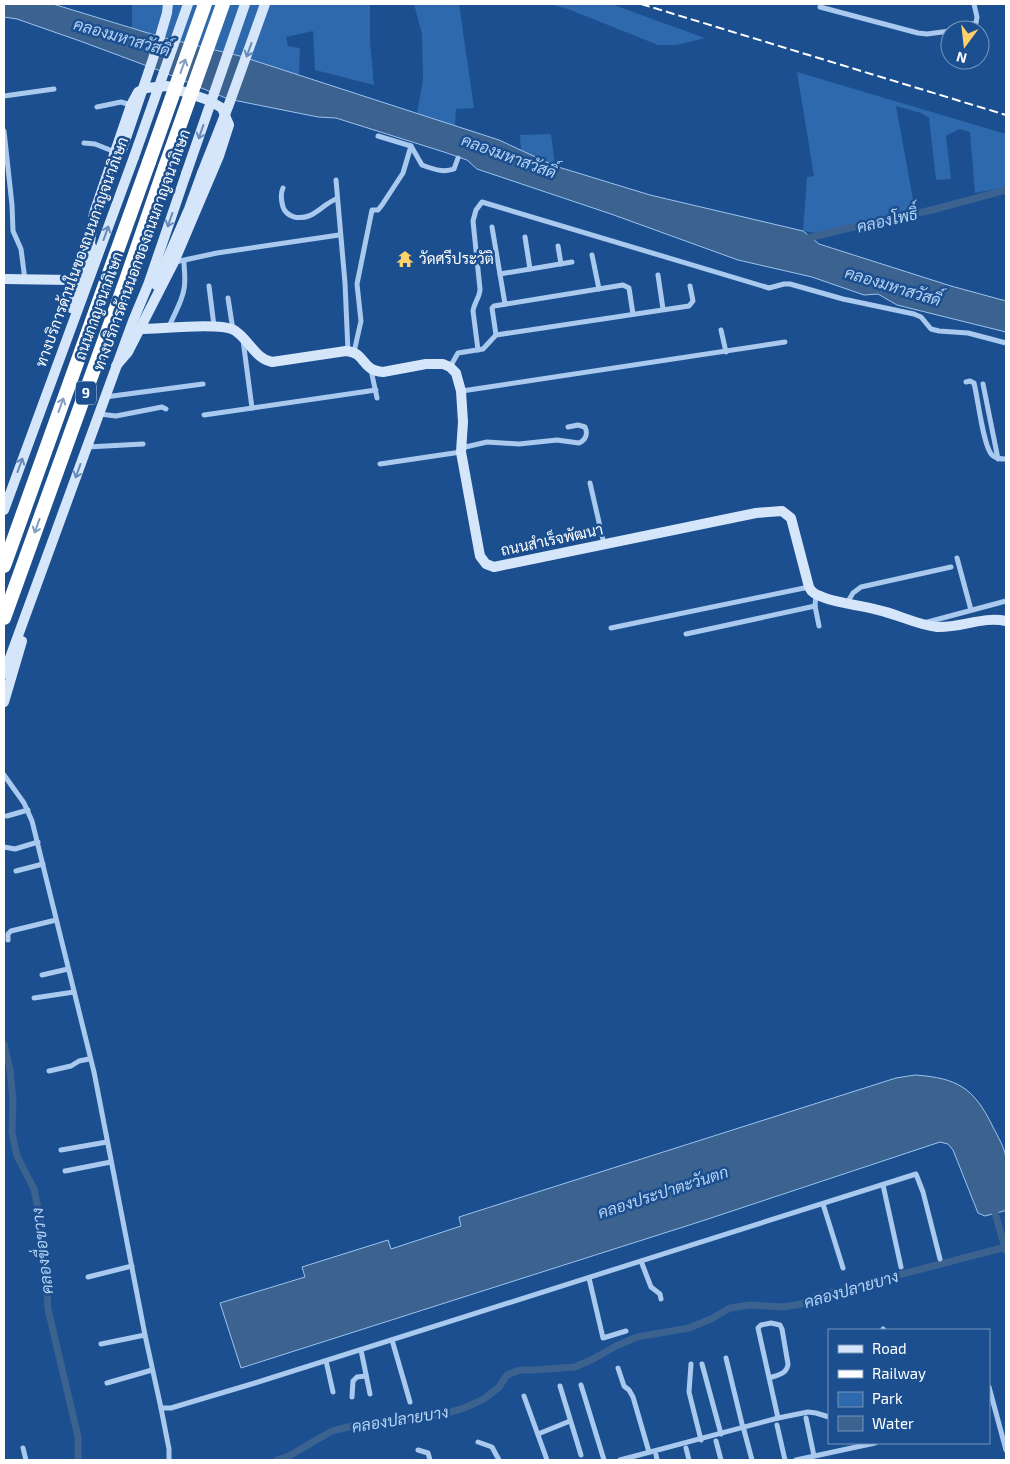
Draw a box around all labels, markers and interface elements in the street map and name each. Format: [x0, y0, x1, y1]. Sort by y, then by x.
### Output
water label: คลองมหาสวัสดิ์ [72, 10, 176, 60]
north arrow [940, 20, 990, 70]
one-way arrow [244, 41, 253, 57]
text: N [954, 49, 969, 68]
one-way arrow [179, 59, 188, 75]
one-way arrow [196, 124, 205, 140]
water label: คลองมหาสวัสดิ์ [459, 126, 563, 182]
street label: ทางบริการด้านนอกของถนนกาญจนาภิเษก [90, 127, 194, 373]
street label: ทางบริการด้านในของถนนกาญจนาภิเษก [31, 134, 132, 370]
water label: คลองโพธิ์ [854, 198, 922, 236]
one-way arrow [165, 212, 174, 228]
one-way arrow [102, 226, 111, 241]
street label: ถนนกาญจนาภิเษก [71, 249, 127, 363]
temple icon: วัดศรีประวัติ [395, 249, 415, 269]
place label: วัดศรีประวัติ [419, 249, 494, 267]
water label: คลองมหาสวัสดิ์ [843, 258, 947, 310]
road number: 9 [76, 382, 96, 404]
one-way arrow [57, 397, 66, 413]
one-way arrow [16, 457, 25, 473]
one-way arrow [73, 463, 82, 479]
one-way arrow [32, 518, 41, 533]
street label: ถนนสำเร็จพัฒนา [499, 518, 605, 559]
water label: คลองประปาตะวันตก [595, 1161, 731, 1222]
water label: คลองขื่อขวาง [23, 1207, 56, 1296]
water label: คลองปลายบาง [801, 1266, 900, 1311]
legend [828, 1329, 990, 1444]
text: Road [872, 1339, 907, 1357]
text: Railway [872, 1364, 926, 1382]
text: Park [872, 1389, 903, 1407]
water label: คลองปลายบาง [350, 1401, 450, 1436]
text: Water [872, 1414, 914, 1432]

